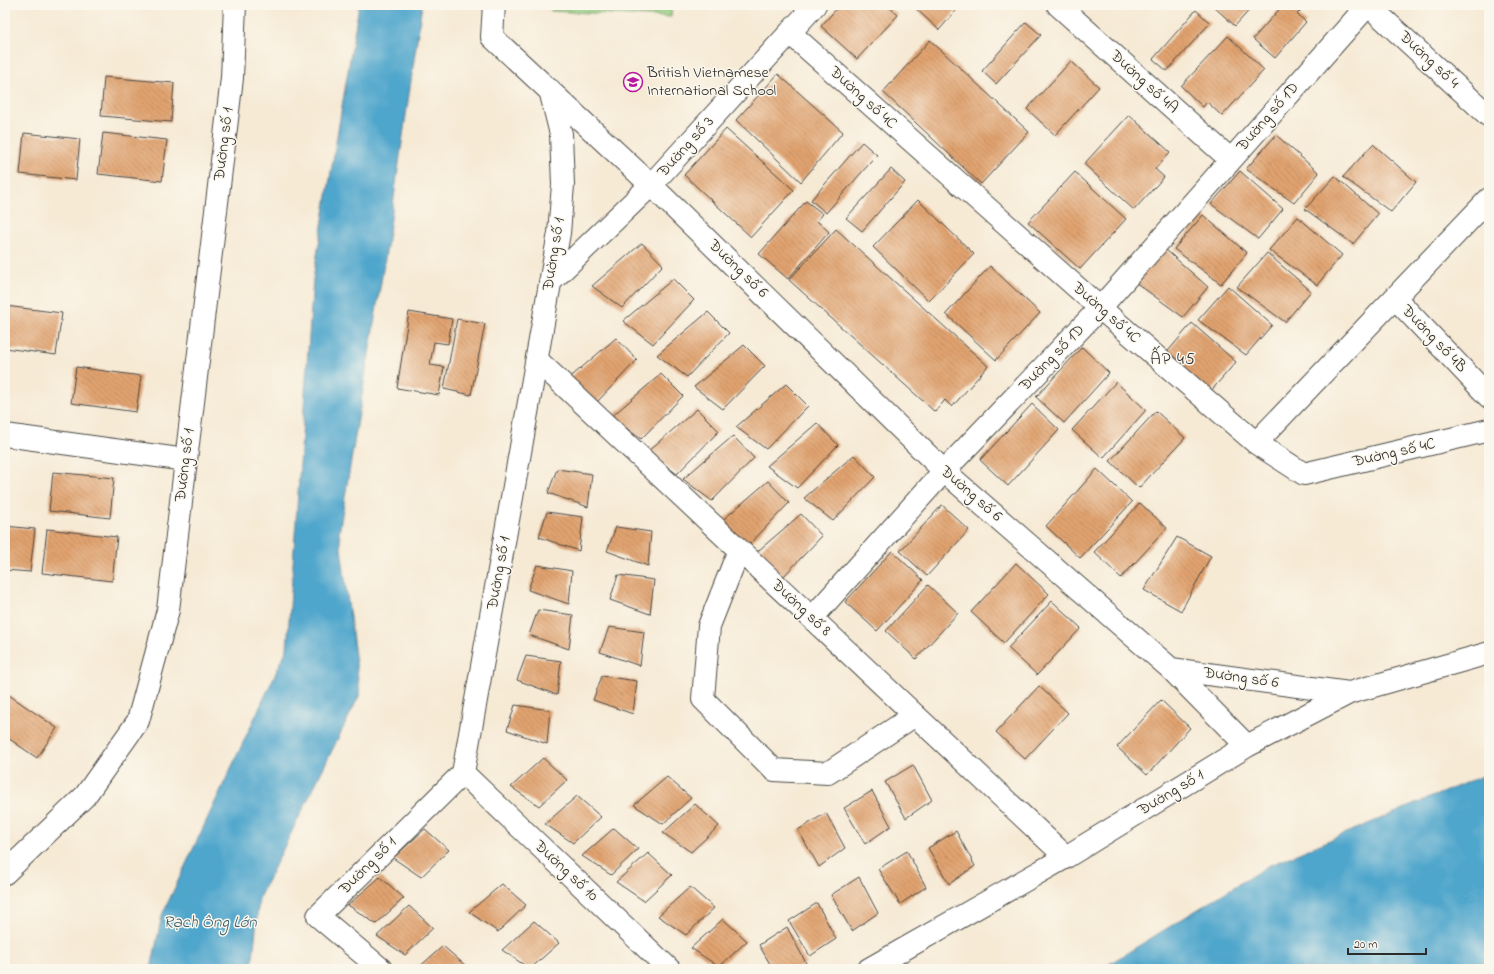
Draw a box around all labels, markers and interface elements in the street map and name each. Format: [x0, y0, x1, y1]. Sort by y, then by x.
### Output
street label: Đường số 4 [1393, 25, 1465, 95]
street label: Đường số 4A [1104, 44, 1184, 120]
street label: Đường số 4C [823, 60, 902, 135]
place label: British Vietnamese International School [646, 61, 777, 103]
school or university icon: British Vietnamese International School [622, 71, 644, 93]
street label: Đường số 1D [1230, 77, 1305, 158]
street label: Đường số 1 [207, 106, 240, 183]
street label: Đường số 3 [651, 111, 720, 184]
street label: Đường số 1 [536, 216, 572, 293]
street label: Đường số 6 [702, 233, 774, 304]
street label: Đường số 4C [1066, 276, 1146, 350]
street label: Đường số 4B [1395, 299, 1473, 378]
street label: Đường số 1D [1013, 319, 1090, 398]
district label: ẤP 45 [1150, 345, 1196, 372]
street label: Đường số 1 [168, 427, 201, 504]
street label: Đường số 4C [1349, 432, 1438, 474]
street label: Đường số 6 [934, 459, 1007, 528]
street label: Đường số 1 [481, 535, 517, 612]
street label: Đường số 8 [765, 573, 837, 642]
street label: Đường số 6 [1201, 661, 1280, 695]
street label: Đường số 1 [1132, 764, 1209, 823]
street label: Đường số 1 [333, 831, 403, 901]
street label: Đường số 10 [528, 834, 604, 907]
water label: Rạch Ông Lớn [163, 910, 257, 936]
scale bar [1348, 930, 1426, 956]
text: 20 m [1354, 936, 1377, 954]

